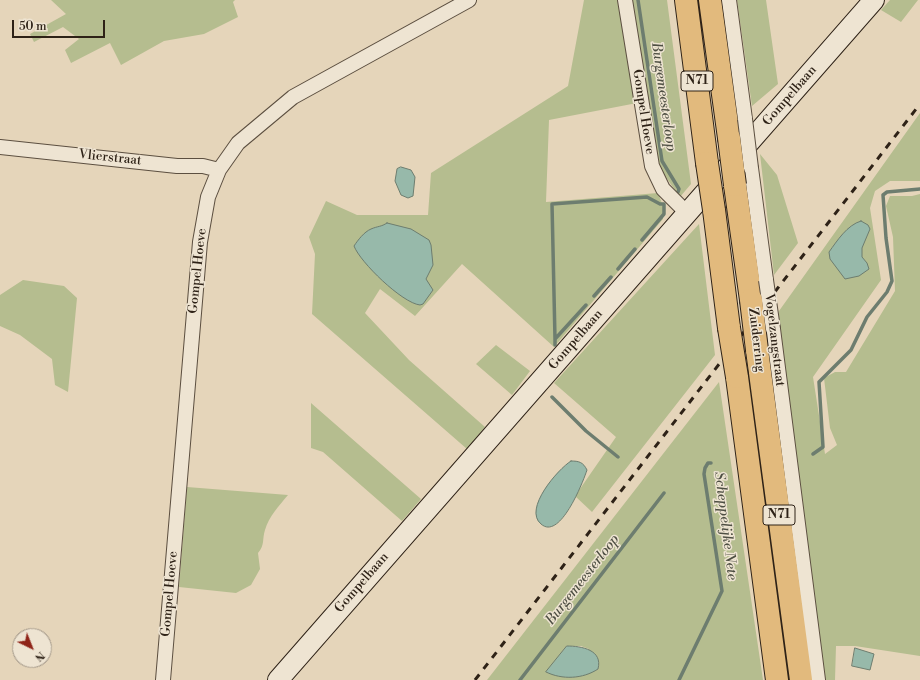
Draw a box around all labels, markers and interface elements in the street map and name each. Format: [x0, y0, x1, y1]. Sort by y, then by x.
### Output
scale bar [14, 12, 107, 38]
text: 50 m [19, 19, 47, 34]
water label: Burgemeesterloop [647, 41, 679, 153]
street label: Gompelbaan [760, 63, 820, 129]
street label: Gompel Hoeve [629, 68, 657, 156]
road number: N71 [681, 71, 713, 91]
street label: Vlierstraat [78, 147, 142, 169]
street label: Gompel Hoeve [186, 227, 210, 315]
street label: Vogelzangstraat [761, 293, 787, 387]
street label: Gompelbaan [546, 307, 606, 373]
street label: Zuiderring [744, 307, 768, 373]
water label: Scheppelijke Nete [710, 471, 740, 581]
road number: N71 [763, 505, 795, 525]
water label: Burgemeesterloop [542, 531, 624, 629]
street label: Gompelbaan [332, 550, 392, 616]
street label: Gompel Hoeve [158, 551, 182, 637]
north arrow [12, 628, 52, 668]
text: N [32, 648, 47, 664]

